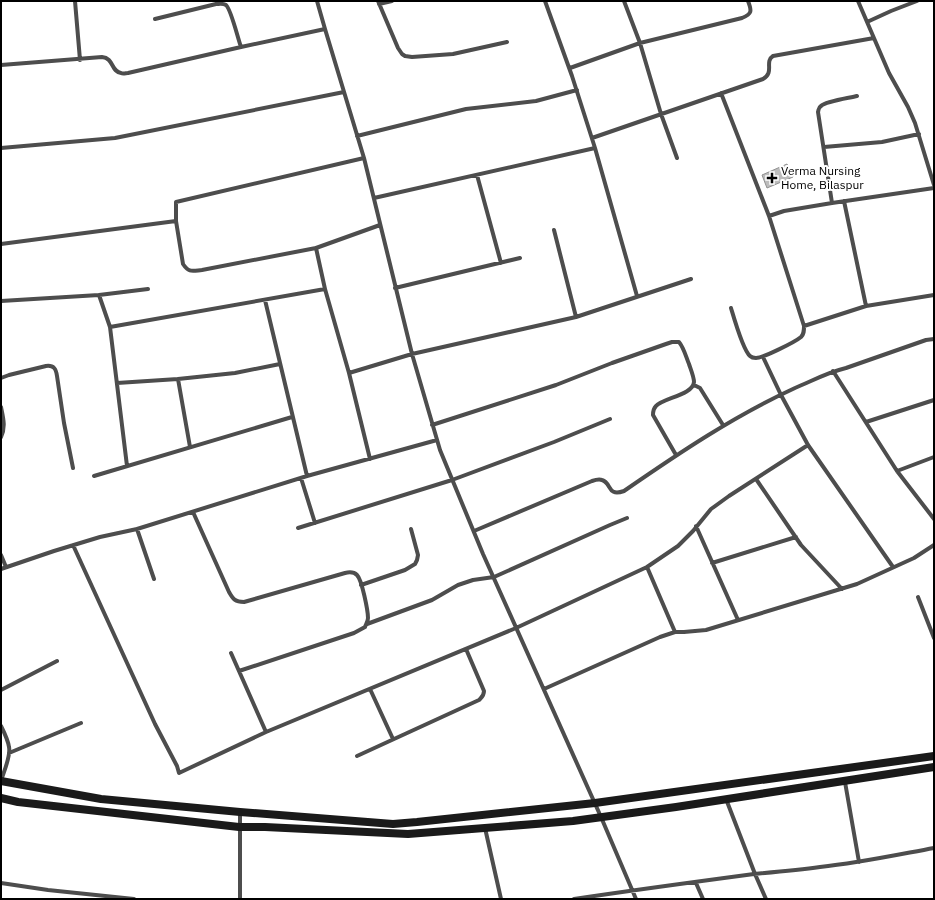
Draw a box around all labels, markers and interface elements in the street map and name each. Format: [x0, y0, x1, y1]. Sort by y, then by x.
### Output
place label: Verma Nursing Home, Bilaspur [781, 163, 864, 192]
marker: Verma Nursing Home, Bilaspur [766, 172, 778, 184]

